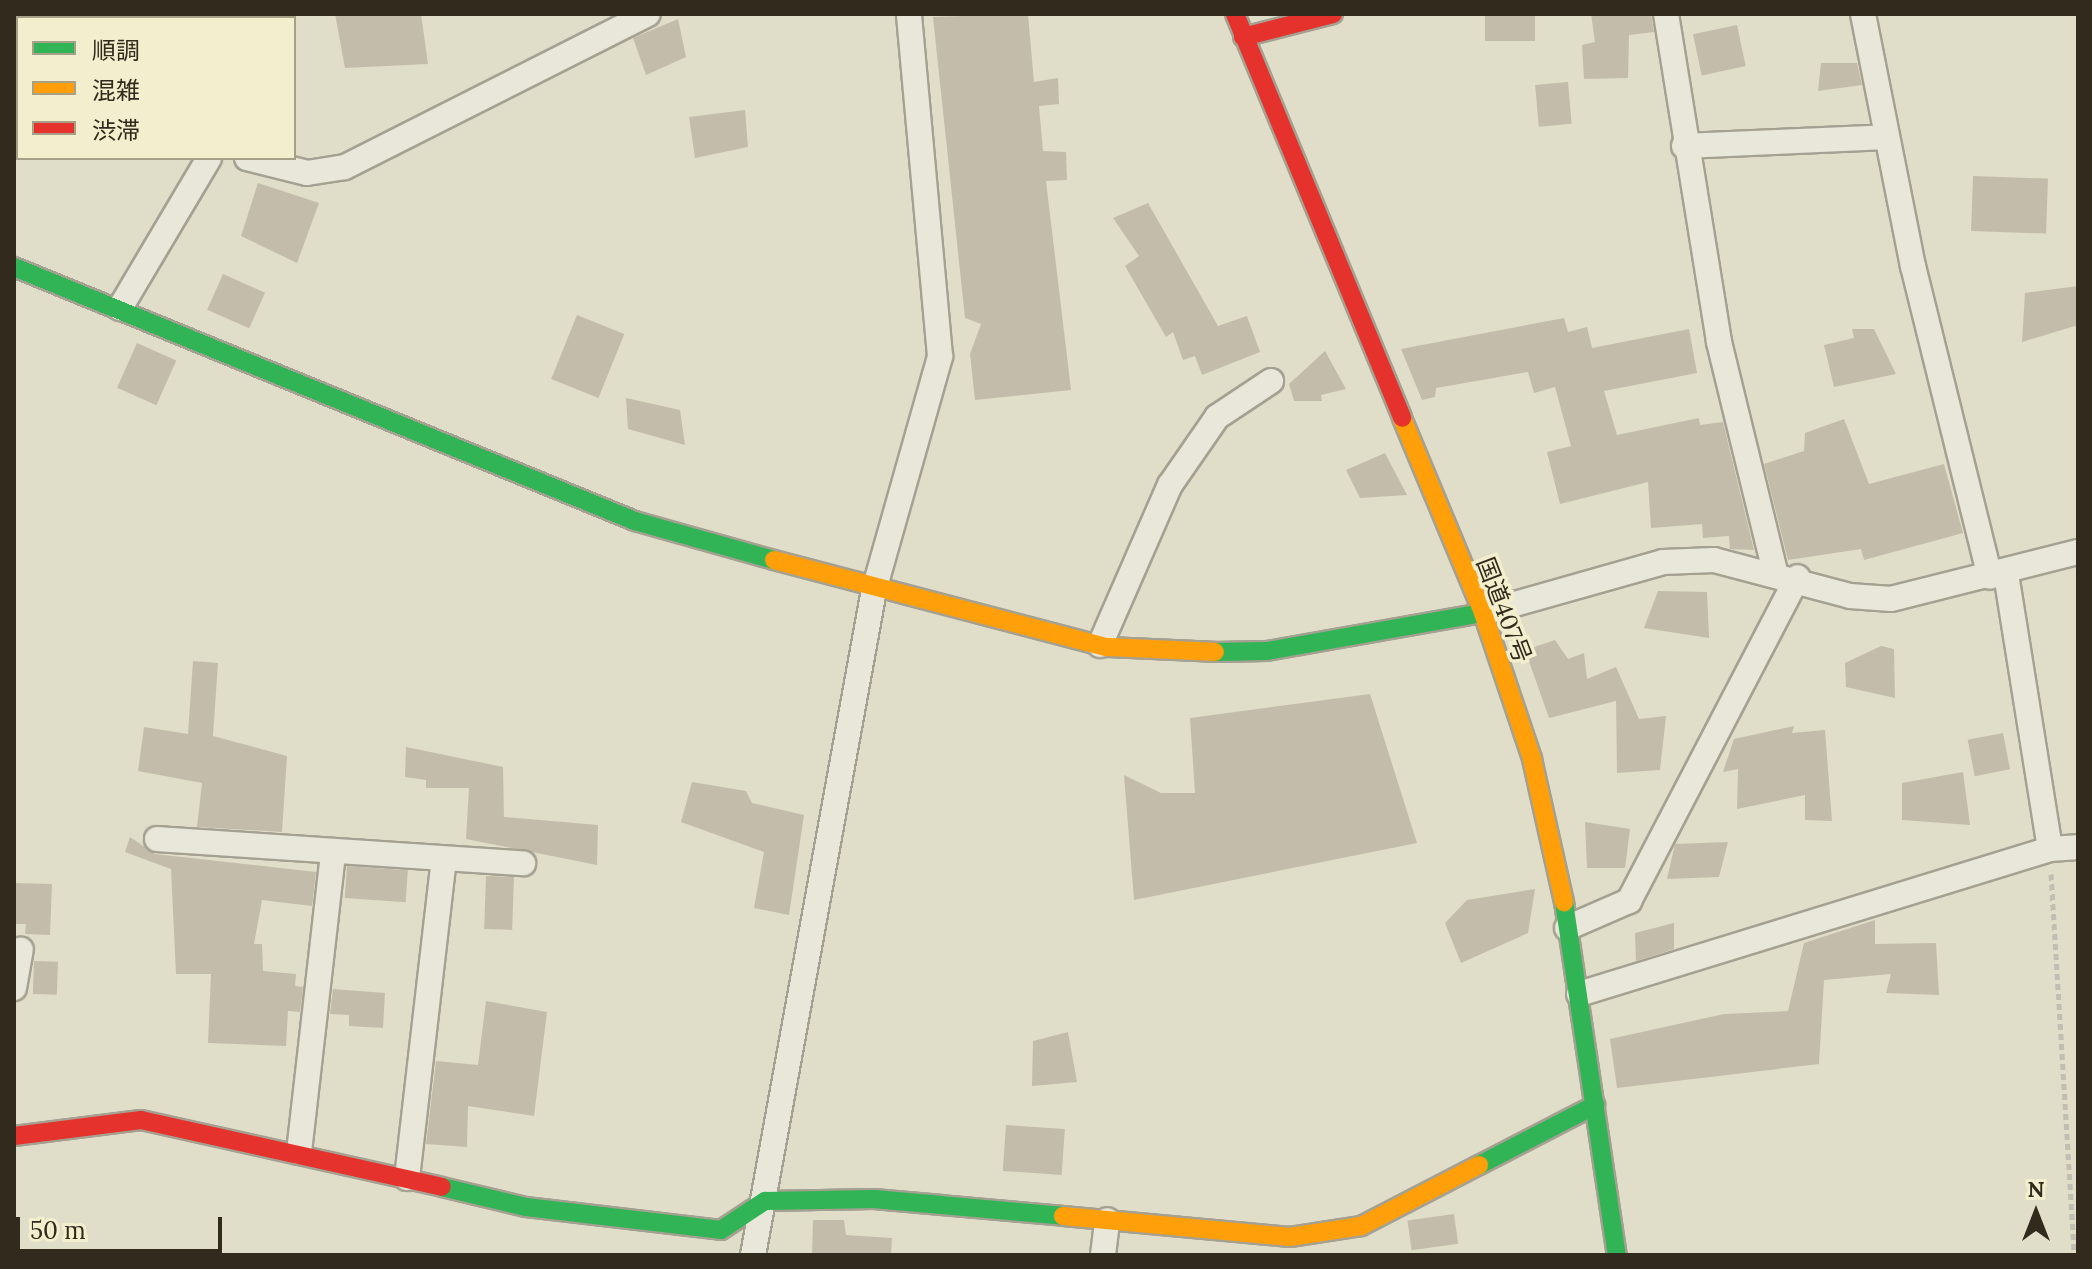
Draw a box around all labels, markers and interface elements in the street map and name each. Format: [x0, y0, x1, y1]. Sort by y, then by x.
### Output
legend [16, 16, 296, 160]
text: 順調 [92, 35, 140, 66]
text: 混雑 [92, 75, 140, 106]
text: 渋滞 [92, 115, 140, 146]
street label: 国道407号 [1471, 553, 1537, 667]
north arrow [1996, 1173, 2076, 1253]
text: N [2027, 1175, 2045, 1203]
scale bar [20, 1201, 226, 1251]
text: 50 m [30, 1215, 86, 1246]

